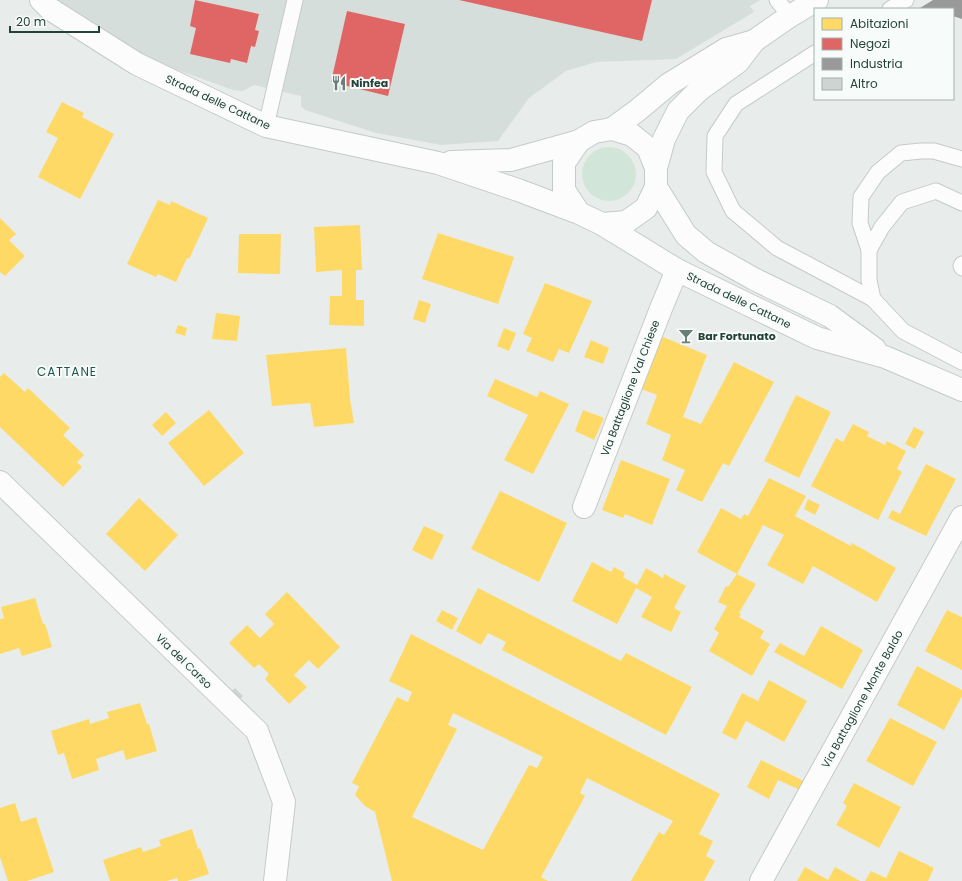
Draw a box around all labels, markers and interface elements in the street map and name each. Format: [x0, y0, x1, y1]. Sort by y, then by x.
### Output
scale bar [10, 8, 99, 34]
legend [814, 8, 954, 100]
text: 20 m [16, 13, 46, 30]
text: Abitazioni [850, 15, 908, 32]
text: Negozi [850, 35, 890, 52]
text: Industria [850, 55, 903, 72]
street label: Strada delle Cattane [163, 71, 273, 134]
restaurant icon: Ninfea [330, 74, 348, 92]
place label: Ninfea [351, 75, 388, 91]
text: Altro [850, 75, 878, 92]
street label: Strada delle Cattane [684, 268, 794, 332]
street label: Via Battaglione Val Chiese [597, 317, 664, 459]
bar icon: Bar Fortunato [677, 327, 695, 345]
place label: Bar Fortunato [698, 328, 776, 344]
district label: CATTANE [37, 363, 97, 380]
street label: Via Battaglione Monte Baldo [817, 627, 907, 771]
street label: Via del Carso [152, 630, 216, 692]

